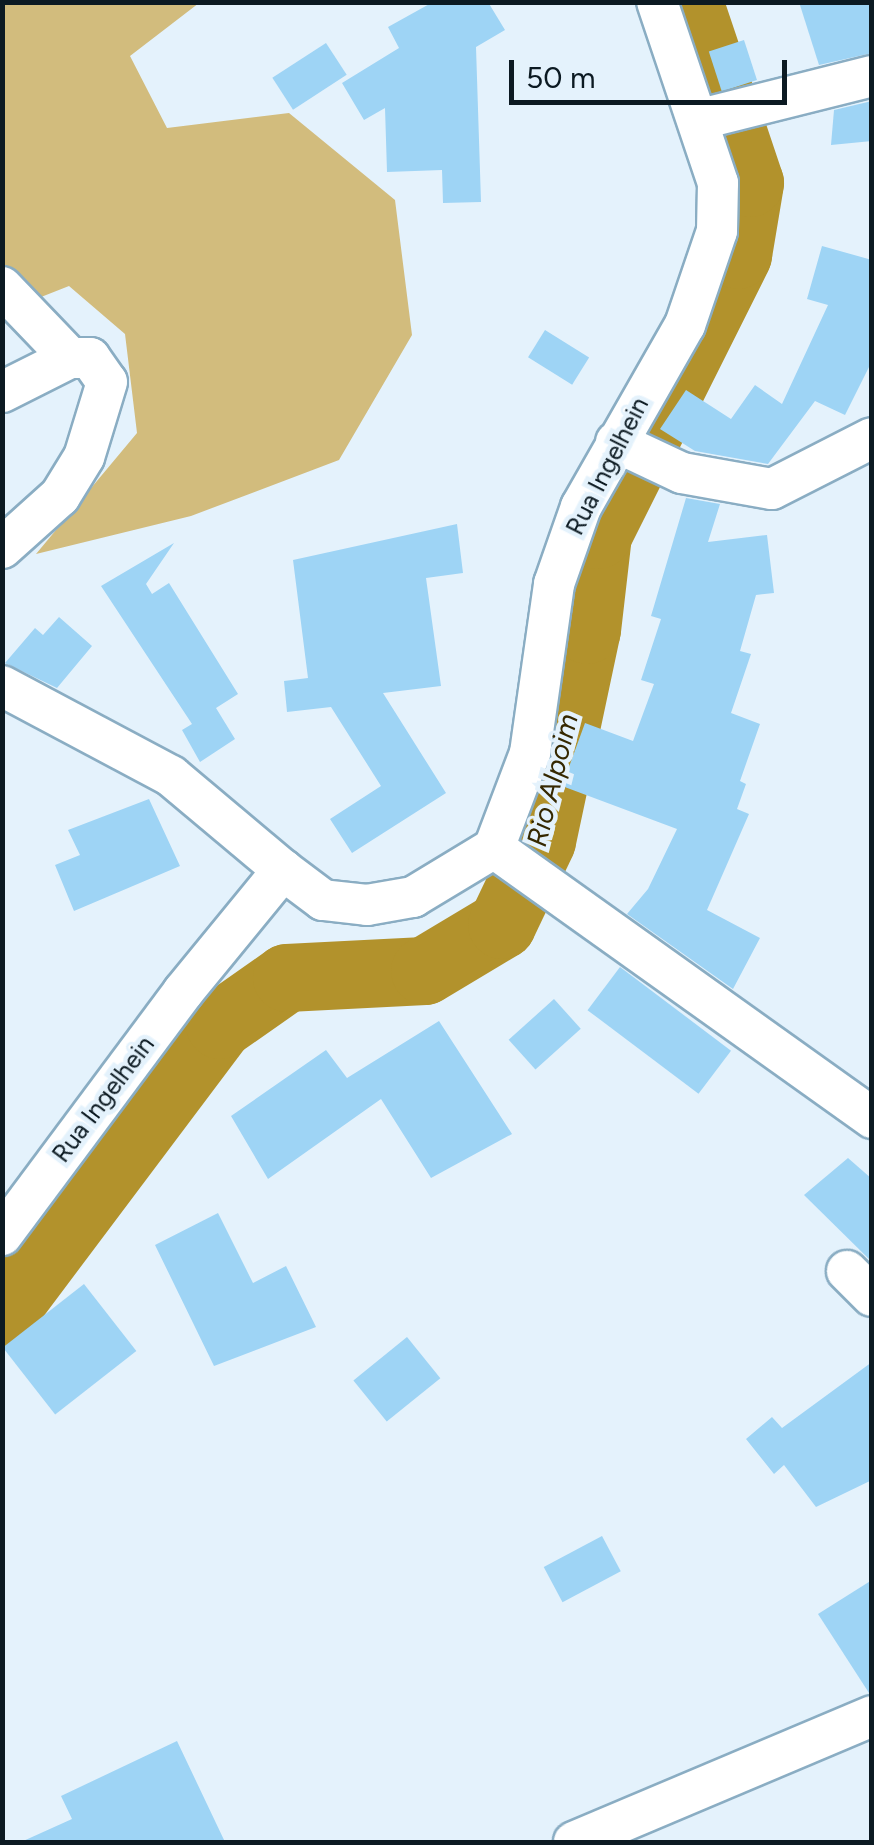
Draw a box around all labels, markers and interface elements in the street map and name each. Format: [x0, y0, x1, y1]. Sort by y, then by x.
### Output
scale bar [514, 40, 792, 102]
text: 50 m [526, 59, 595, 96]
street label: Rua Ingelhein [559, 392, 655, 540]
water label: Rio Alpoim [519, 710, 585, 850]
street label: Rua Ingelhein [46, 1030, 160, 1168]

